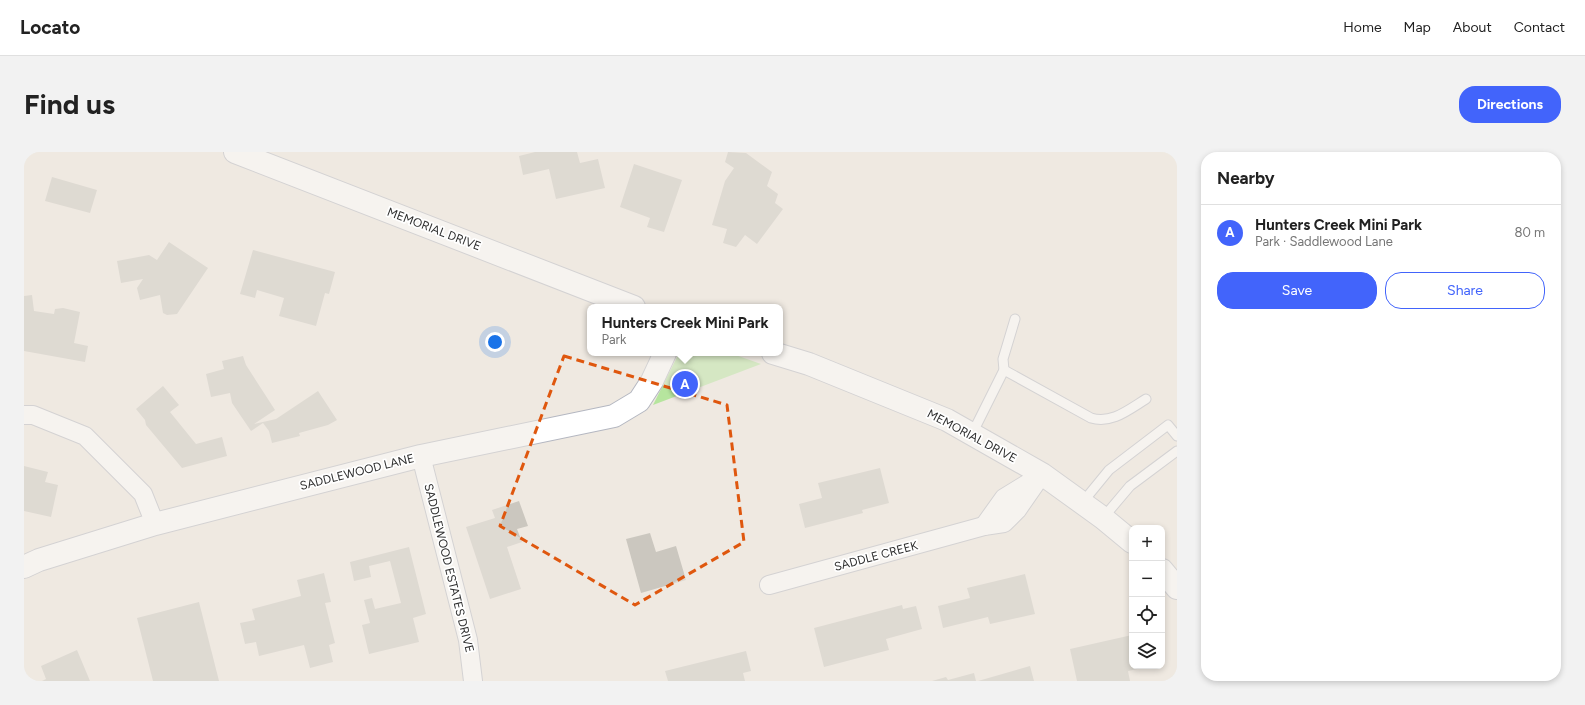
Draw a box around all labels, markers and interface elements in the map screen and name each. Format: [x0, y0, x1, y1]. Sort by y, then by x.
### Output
text: Locato [20, 16, 80, 39]
text: Home [1343, 19, 1382, 36]
text: Map [1404, 19, 1431, 36]
text: About [1453, 19, 1492, 36]
text: Contact [1514, 19, 1565, 36]
button: Directions [1459, 86, 1561, 123]
text: Find us [24, 87, 115, 121]
text: Nearby [1217, 168, 1275, 188]
street label: MEMORIAL DRIVE [385, 205, 483, 253]
text: Hunters Creek Mini Park [1255, 216, 1422, 234]
text: A [1225, 225, 1235, 240]
text: 80 m [1514, 225, 1545, 240]
text: Park · Saddlewood Lane [1255, 234, 1393, 249]
button: Save [1217, 272, 1377, 309]
button: Share [1385, 272, 1545, 309]
popup [587, 304, 783, 356]
text: Hunters Creek Mini Park [601, 314, 769, 332]
your location [485, 332, 505, 352]
text: Park [601, 332, 626, 347]
pin: A [672, 369, 698, 399]
street label: MEMORIAL DRIVE [925, 407, 1019, 465]
street label: SADDLEWOOD LANE [298, 451, 416, 493]
street label: SADDLEWOOD ESTATES DRIVE [421, 482, 477, 654]
map controls [1129, 525, 1165, 669]
button: + [1129, 525, 1165, 561]
street label: SADDLE CREEK [833, 538, 920, 574]
button: − [1129, 561, 1165, 597]
button: locate [1129, 597, 1165, 633]
button: layers [1129, 633, 1165, 669]

